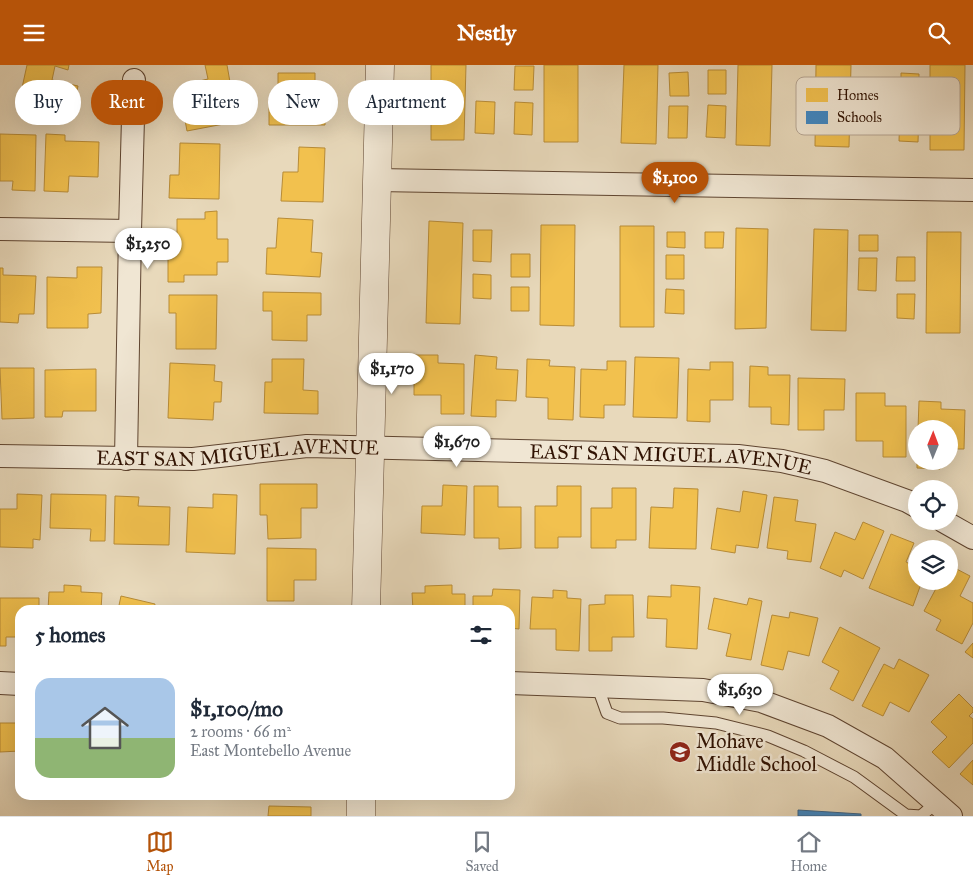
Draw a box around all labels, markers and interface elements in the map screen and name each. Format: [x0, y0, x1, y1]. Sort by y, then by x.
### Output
icon: menu [20, 19, 48, 47]
text: Nestly [457, 19, 516, 46]
icon: search [925, 19, 953, 47]
legend [796, 77, 960, 135]
chip: Buy [15, 80, 81, 125]
chip: Rent [91, 80, 163, 125]
chip: Filters [173, 80, 258, 125]
chip: New [268, 80, 338, 125]
chip: Apartment [348, 80, 464, 125]
text: Homes [837, 87, 879, 104]
text: Schools [837, 109, 882, 126]
pin: $1,100 [634, 161, 716, 204]
text: $1,100 [653, 168, 697, 187]
pin: $1,250 [107, 227, 189, 270]
text: $1,250 [126, 234, 170, 253]
pin: $1,170 [351, 353, 433, 395]
text: $1,170 [370, 359, 414, 378]
north arrow [908, 420, 958, 470]
map controls [908, 420, 958, 590]
pin: $1,670 [416, 425, 498, 468]
text: $1,670 [434, 432, 480, 451]
street label: EAST SAN MIGUEL AVENUE [96, 434, 379, 471]
street label: EAST SAN MIGUEL AVENUE [529, 439, 815, 480]
button: locate [908, 480, 958, 530]
button: layers [908, 540, 958, 590]
icon: filters [467, 621, 495, 649]
text: 5 homes [35, 622, 106, 648]
pin: $1,630 [699, 673, 781, 716]
text: $1,630 [718, 680, 762, 699]
text: $1,100/mo [190, 696, 283, 722]
icon: home [75, 698, 135, 758]
text: 2 rooms · 66 m² [190, 722, 291, 741]
place label: Mohave Middle School [696, 729, 817, 776]
school or university icon: Mohave Middle School [668, 740, 692, 764]
text: East Montebello Avenue [190, 741, 351, 760]
tab: Map [146, 828, 174, 875]
tab: Saved [466, 828, 499, 875]
tab: Home [791, 828, 827, 875]

